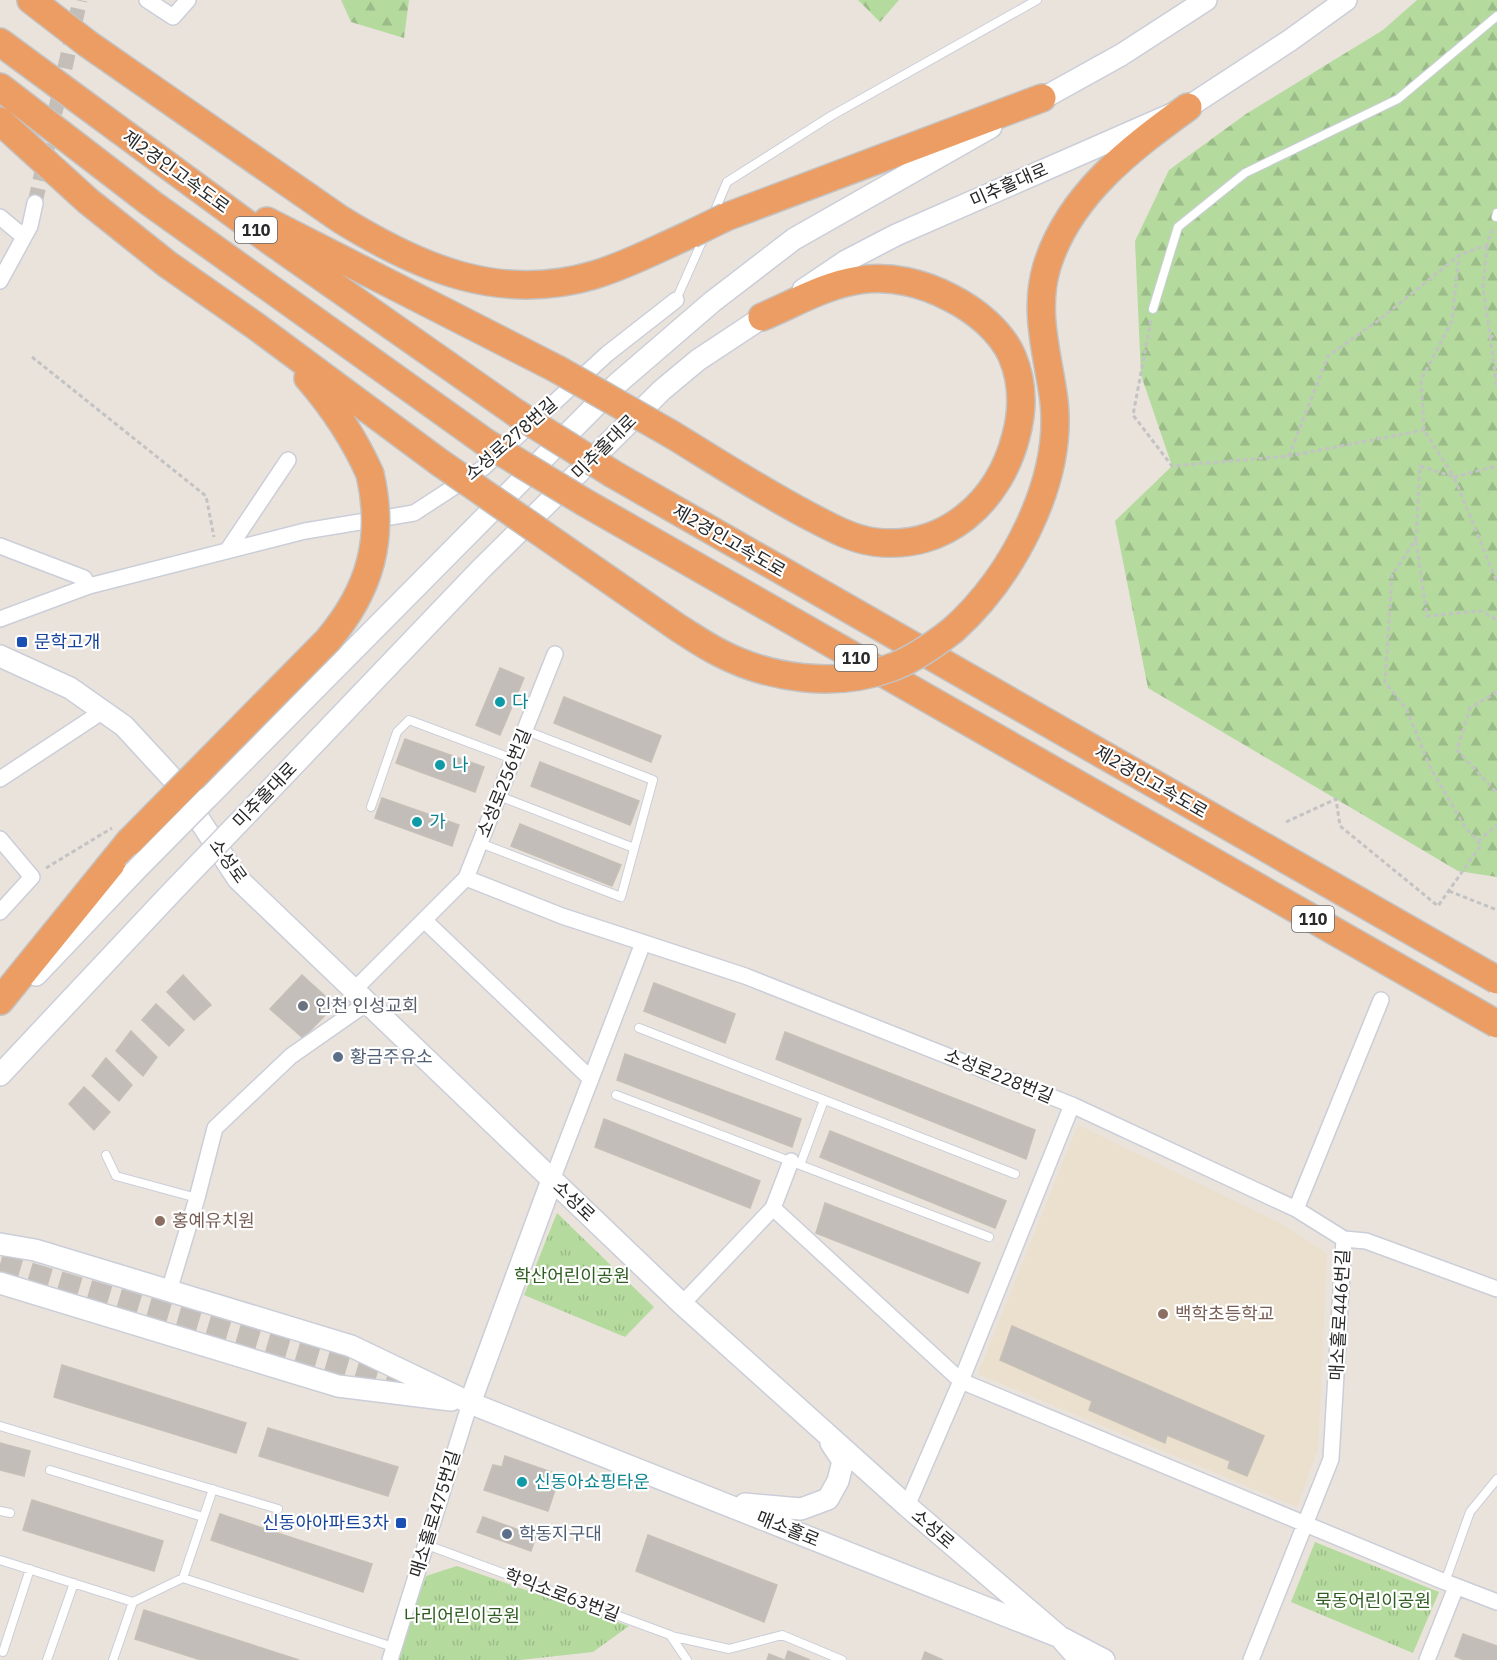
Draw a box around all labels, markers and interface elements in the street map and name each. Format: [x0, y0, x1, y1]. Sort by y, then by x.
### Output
street label: 제2경인고속도로 [118, 125, 234, 218]
street label: 미추홀대로 [966, 157, 1051, 212]
road number: 110 [235, 217, 277, 243]
street label: 소성로278번길 [460, 392, 562, 485]
street label: 미추홀대로 [566, 409, 641, 484]
street label: 제2경인고속도로 [669, 499, 790, 582]
place label: 문학고개 [34, 630, 100, 653]
marker: 문학고개 [15, 635, 29, 649]
road number: 110 [835, 645, 877, 671]
place label: 다 [512, 690, 529, 713]
marker: 다 [493, 695, 507, 709]
street label: 소성로256번길 [471, 725, 536, 841]
street label: 제2경인고속도로 [1091, 740, 1212, 823]
place label: 나 [452, 753, 469, 776]
street label: 미추홀대로 [228, 757, 302, 832]
marker: 나 [433, 758, 447, 772]
place label: 가 [429, 810, 446, 833]
marker: 가 [410, 815, 424, 829]
street label: 소성로 [204, 834, 252, 888]
road number: 110 [1292, 906, 1334, 932]
place label: 인천 인성교회 [315, 994, 419, 1017]
marker: 인천 인성교회 [296, 999, 310, 1013]
street label: 소성로228번길 [941, 1043, 1057, 1108]
place label: 황금주유소 [350, 1045, 433, 1068]
marker: 황금주유소 [331, 1050, 345, 1064]
street label: 소성로 [548, 1175, 600, 1226]
place label: 홍예유치원 [172, 1209, 255, 1232]
marker: 홍예유치원 [153, 1214, 167, 1228]
street label: 매소홀로446번길 [1325, 1249, 1354, 1381]
park label: 학산어린이공원 [514, 1264, 630, 1287]
place label: 백학초등학교 [1175, 1302, 1274, 1325]
marker: 백학초등학교 [1156, 1307, 1170, 1321]
street label: 매소홀로475번길 [404, 1447, 465, 1580]
place label: 신동아쇼핑타운 [534, 1470, 650, 1493]
marker: 신동아쇼핑타운 [515, 1475, 529, 1489]
street label: 소성로 [907, 1504, 960, 1554]
street label: 매소홀로 [753, 1505, 823, 1552]
place label: 신동아아파트3차 [262, 1511, 389, 1534]
marker: 신동아아파트3차 [394, 1516, 408, 1530]
place label: 학동지구대 [519, 1522, 602, 1545]
marker: 학동지구대 [500, 1527, 514, 1541]
street label: 학익소로63번길 [501, 1563, 623, 1626]
park label: 묵동어린이공원 [1315, 1589, 1431, 1612]
park label: 나리어린이공원 [404, 1604, 520, 1627]

